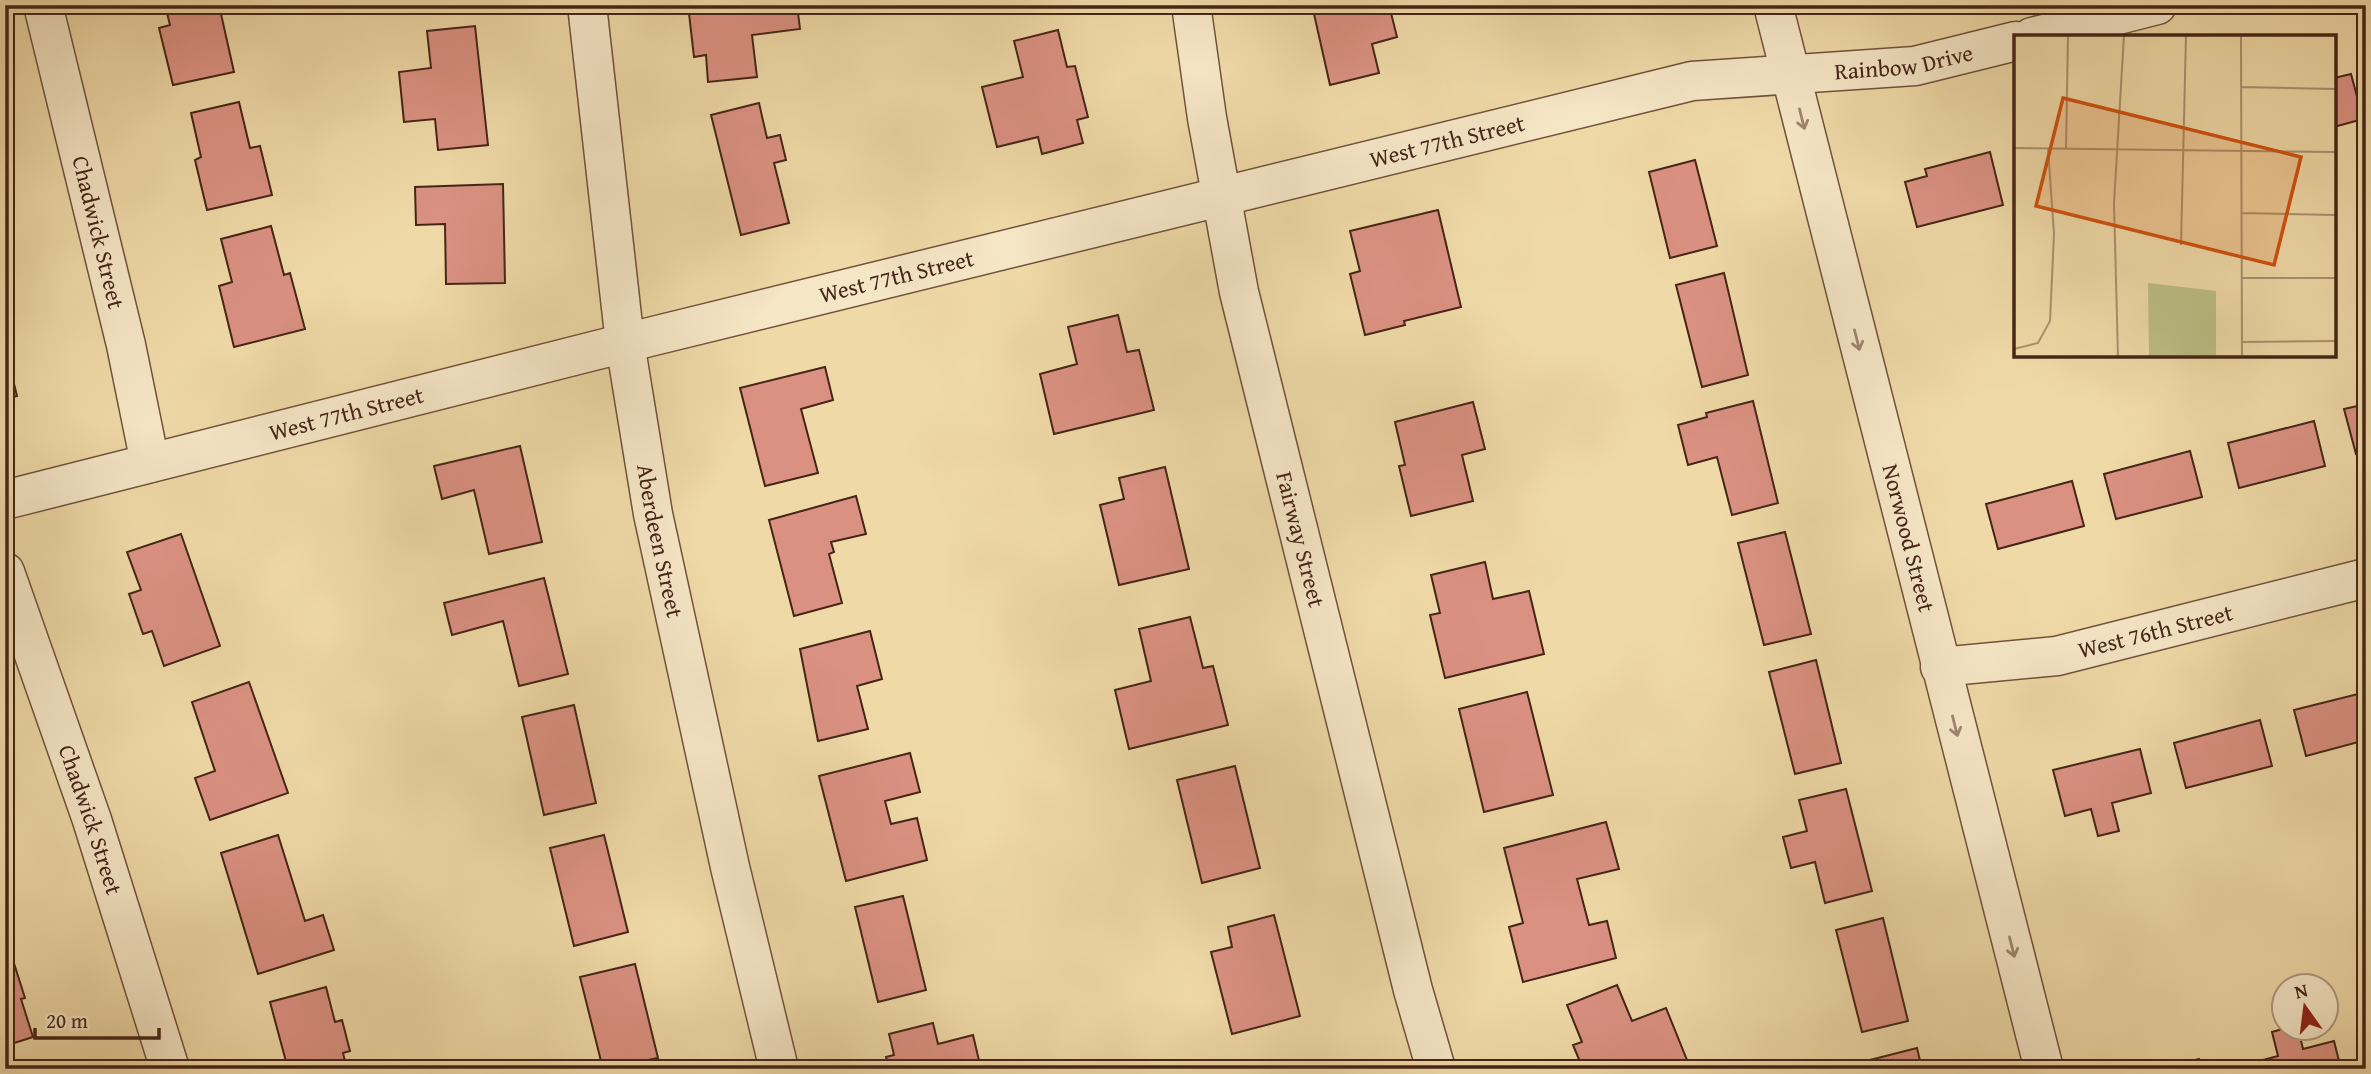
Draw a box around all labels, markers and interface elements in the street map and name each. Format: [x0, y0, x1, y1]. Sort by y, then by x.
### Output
street label: Rainbow Drive [1833, 35, 1976, 87]
inset map [2014, 35, 2336, 357]
street label: West 77th Street [1366, 106, 1528, 176]
one-way arrow [1796, 107, 1809, 130]
street label: Chadwick Street [64, 152, 134, 312]
street label: West 77th Street [815, 241, 977, 311]
one-way arrow [1851, 328, 1864, 350]
street label: West 77th Street [265, 378, 427, 449]
street label: Norwood Street [1875, 460, 1944, 615]
street label: Aberdeen Street [629, 462, 692, 621]
street label: Fairway Street [1268, 468, 1334, 611]
street label: West 76th Street [2074, 595, 2236, 666]
one-way arrow [1950, 715, 1963, 737]
street label: Chadwick Street [51, 740, 131, 899]
one-way arrow [2006, 935, 2019, 957]
north arrow [2270, 972, 2340, 1042]
text: N [2291, 975, 2311, 1006]
scale bar [35, 997, 159, 1041]
text: 20 m [46, 1005, 88, 1036]

